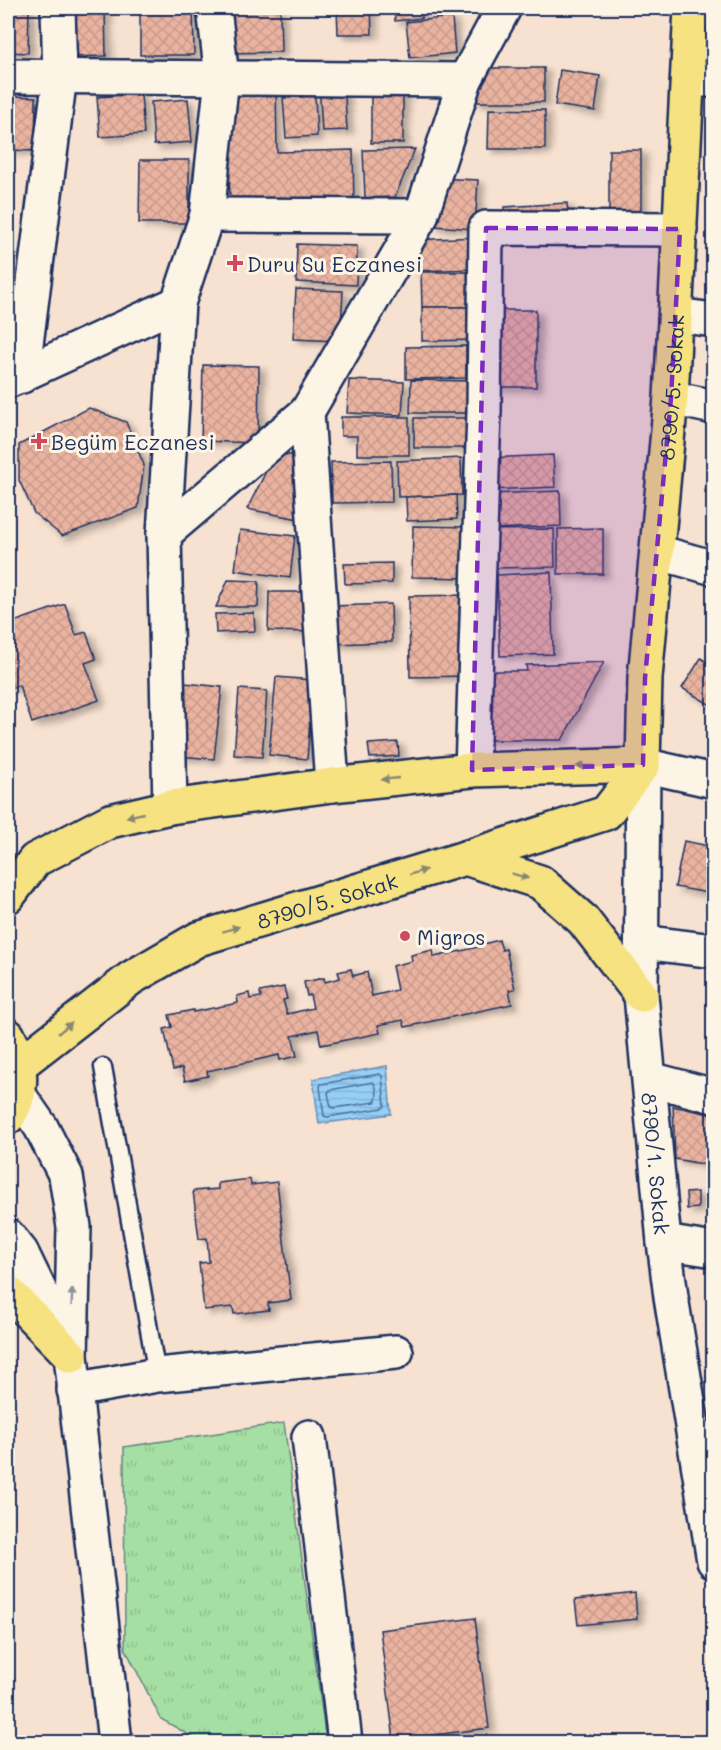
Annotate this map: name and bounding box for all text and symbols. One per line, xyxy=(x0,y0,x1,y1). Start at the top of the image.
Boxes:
place label: Duru Su Eczanesi xyxy=(247,250,422,277)
marker: Duru Su Eczanesi xyxy=(228,256,242,270)
street label: 8790/5. Sokak xyxy=(652,314,689,461)
place label: Begüm Eczanesi xyxy=(51,428,215,455)
marker: Begüm Eczanesi xyxy=(32,434,46,448)
one-way arrow xyxy=(575,761,594,771)
one-way arrow xyxy=(381,774,400,784)
one-way arrow xyxy=(126,811,144,821)
street label: 8790/5. Sokak xyxy=(253,866,400,934)
one-way arrow xyxy=(409,867,427,876)
one-way arrow xyxy=(511,872,529,881)
place label: Migros xyxy=(417,923,486,950)
one-way arrow xyxy=(222,924,240,933)
marker: Migros xyxy=(398,929,412,943)
one-way arrow xyxy=(57,1022,73,1035)
street label: 8790/1. Sokak xyxy=(637,1091,677,1236)
one-way arrow xyxy=(68,1288,77,1307)

